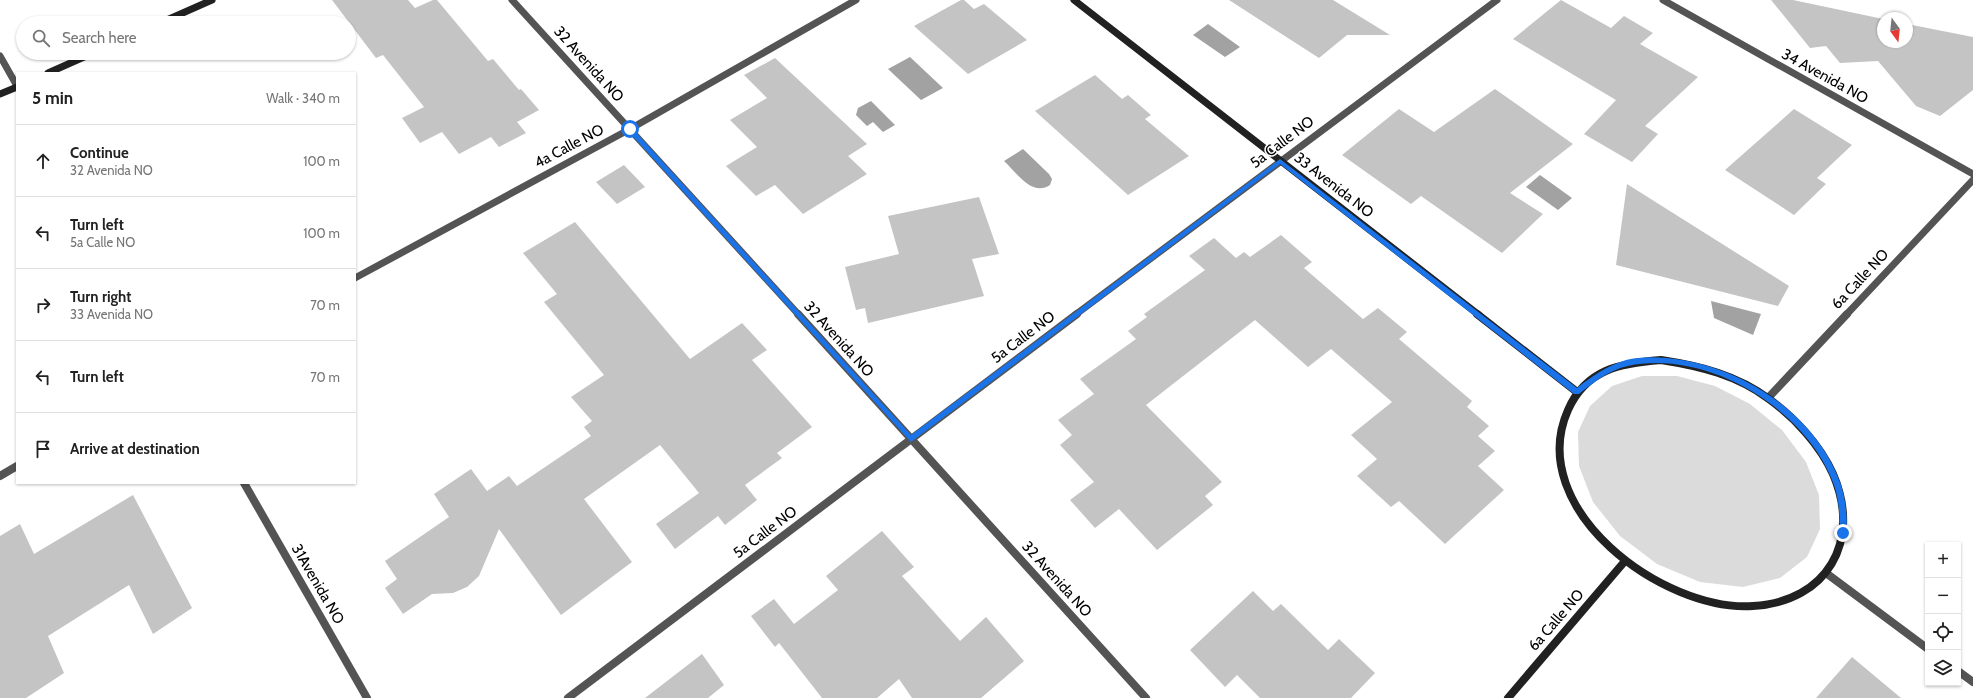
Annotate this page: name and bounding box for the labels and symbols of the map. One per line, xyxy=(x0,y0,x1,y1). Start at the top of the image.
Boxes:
north arrow xyxy=(1877,12,1913,48)
street label: 32 Avenida NO xyxy=(550,22,628,106)
street label: 34 Avenida NO xyxy=(1778,45,1872,107)
street label: 5a Calle NO xyxy=(1247,112,1317,172)
street label: 4a Calle NO xyxy=(531,120,607,172)
route start xyxy=(621,120,639,138)
street label: 33 Avenida NO xyxy=(1291,148,1377,222)
street label: 6a Calle NO xyxy=(1828,245,1892,313)
street label: 32 Avenida NO xyxy=(800,297,878,381)
street label: 5a Calle NO xyxy=(988,307,1058,367)
street label: 5a Calle NO xyxy=(730,502,800,562)
route end xyxy=(1834,524,1852,542)
street label: 32 Avenida NO xyxy=(1018,537,1096,621)
street label: 31Avenida NO xyxy=(288,541,348,627)
street label: 6a Calle NO xyxy=(1524,586,1588,654)

